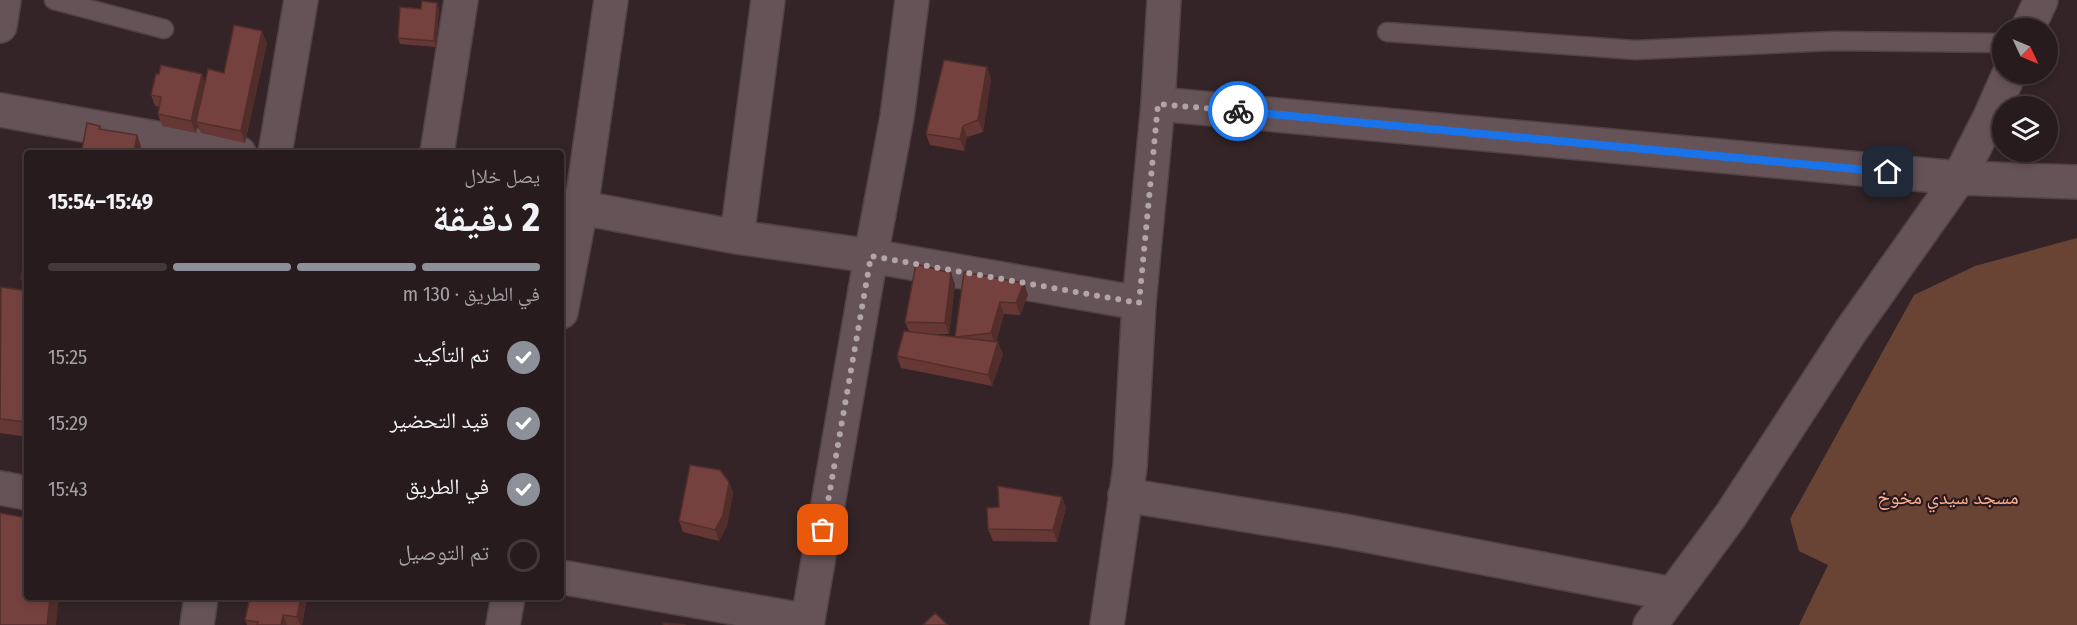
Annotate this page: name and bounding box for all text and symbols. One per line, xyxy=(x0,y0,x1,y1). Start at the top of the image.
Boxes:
north arrow xyxy=(1992,18,2058,84)
map controls xyxy=(1992,18,2058,162)
courier xyxy=(1208,81,1268,141)
icon: bike xyxy=(1222,95,1255,128)
button: layers xyxy=(1992,96,2058,162)
pin xyxy=(1862,146,1913,197)
icon: home xyxy=(1871,155,1904,188)
text: يصل خلال xyxy=(464,164,540,188)
text: 15:49–15:54 xyxy=(48,188,153,215)
text: 2 دقيقة xyxy=(432,195,540,241)
text: في الطريق · 130 m xyxy=(403,282,540,306)
text: تم التأكيد xyxy=(414,341,489,368)
icon: check xyxy=(507,341,540,374)
text: 15:25 xyxy=(48,345,87,369)
text: قيد التحضير xyxy=(390,407,489,434)
icon: check xyxy=(507,407,540,440)
text: 15:29 xyxy=(48,411,88,435)
text: في الطريق xyxy=(405,473,489,500)
icon: check xyxy=(507,473,540,506)
text: 15:43 xyxy=(48,477,88,501)
park label: مسجد سيدي مخوخ xyxy=(1877,485,2019,513)
pin xyxy=(797,504,848,555)
icon: bag xyxy=(806,513,839,546)
text: تم التوصيل xyxy=(398,539,489,566)

